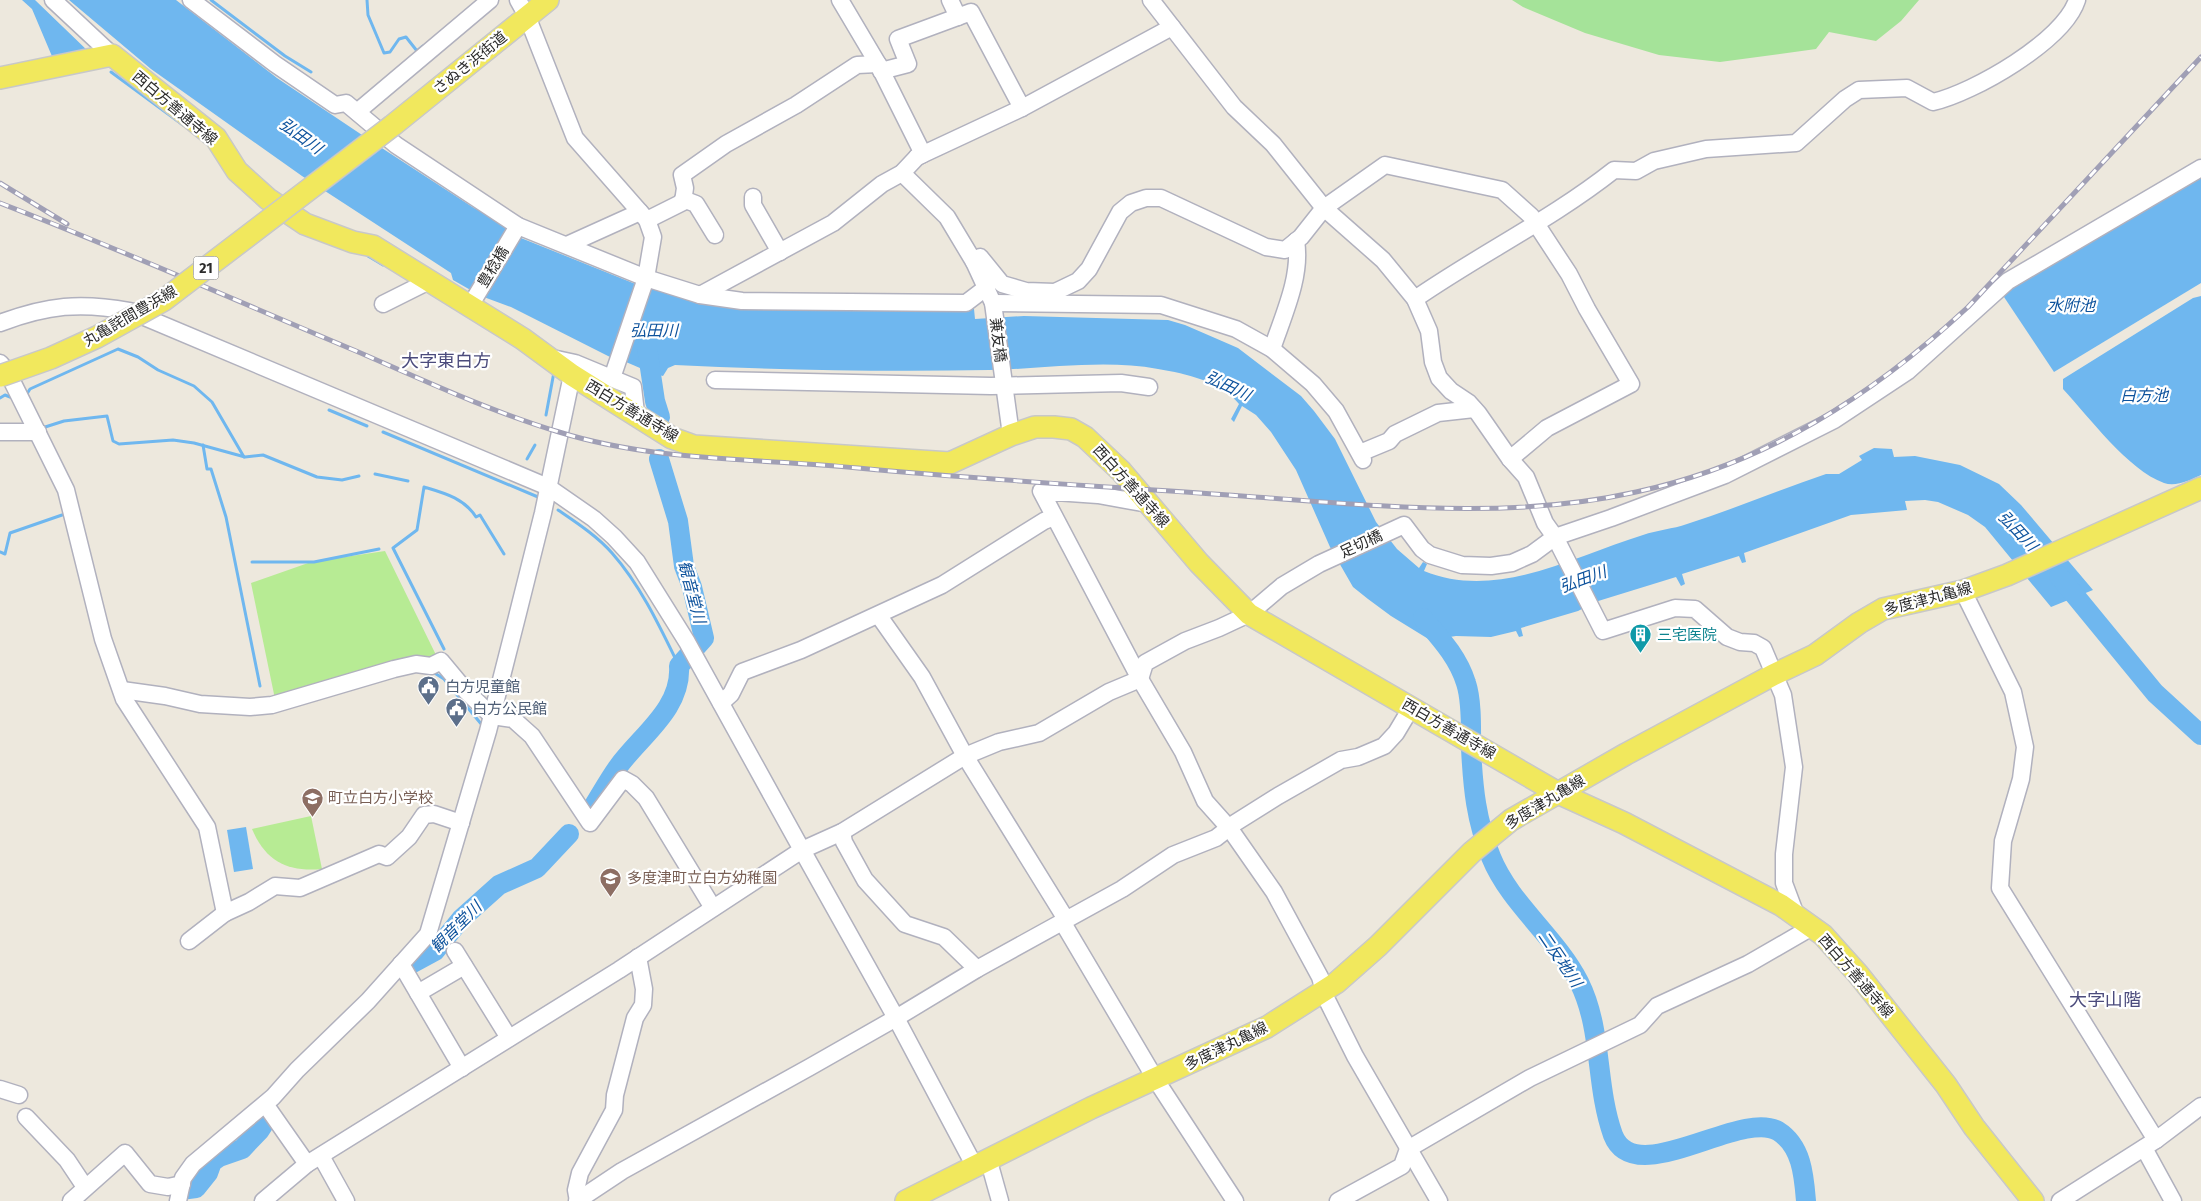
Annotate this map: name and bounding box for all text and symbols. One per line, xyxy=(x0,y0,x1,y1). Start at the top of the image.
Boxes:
street label: さぬき浜街道 xyxy=(429,28,511,98)
street label: 西白方善通寺線 xyxy=(129,67,221,149)
water label: 弘田川 xyxy=(276,114,328,159)
street label: 豊稔橋 xyxy=(474,243,512,291)
road number: 21 xyxy=(194,256,218,280)
street label: 丸亀詫間豊浜線 xyxy=(80,282,180,350)
water label: 水附池 xyxy=(2047,296,2097,315)
street label: 兼友橋 xyxy=(986,317,1010,363)
water label: 弘田川 xyxy=(630,321,680,340)
district label: 大字東白方 xyxy=(401,350,491,372)
water label: 弘田川 xyxy=(1202,367,1256,406)
street label: 西白方善通寺線 xyxy=(582,376,682,446)
water label: 白方池 xyxy=(2120,386,2170,405)
street label: 西白方善通寺線 xyxy=(1089,441,1173,531)
water label: 弘田川 xyxy=(1995,507,2043,556)
street label: 足切橋 xyxy=(1337,526,1385,562)
water label: 観音堂川 xyxy=(675,559,710,627)
water label: 弘田川 xyxy=(1557,561,1611,596)
street label: 多度津丸亀線 xyxy=(1882,579,1974,619)
building icon: 三宅医院 xyxy=(1629,623,1653,654)
place label: 三宅医院 xyxy=(1657,626,1717,644)
public building icon: 白方児童館 xyxy=(417,675,441,706)
place label: 白方児童館 xyxy=(445,678,520,696)
street label: 西白方善通寺線 xyxy=(1399,695,1499,763)
public building icon: 白方公民館 xyxy=(444,697,468,728)
place label: 白方公民館 xyxy=(472,700,547,718)
street label: 多度津丸亀線 xyxy=(1502,771,1588,833)
school or university icon: 町立白方小学校 xyxy=(300,786,324,817)
place label: 町立白方小学校 xyxy=(328,789,433,807)
school or university icon: 多度津町立白方幼稚園 xyxy=(599,866,623,897)
place label: 多度津町立白方幼稚園 xyxy=(627,869,777,887)
water label: 観音堂川 xyxy=(427,896,487,956)
water label: 二反地川 xyxy=(1534,927,1587,992)
street label: 西白方善通寺線 xyxy=(1815,930,1897,1022)
district label: 大字山階 xyxy=(2069,989,2141,1011)
street label: 多度津丸亀線 xyxy=(1182,1018,1270,1074)

